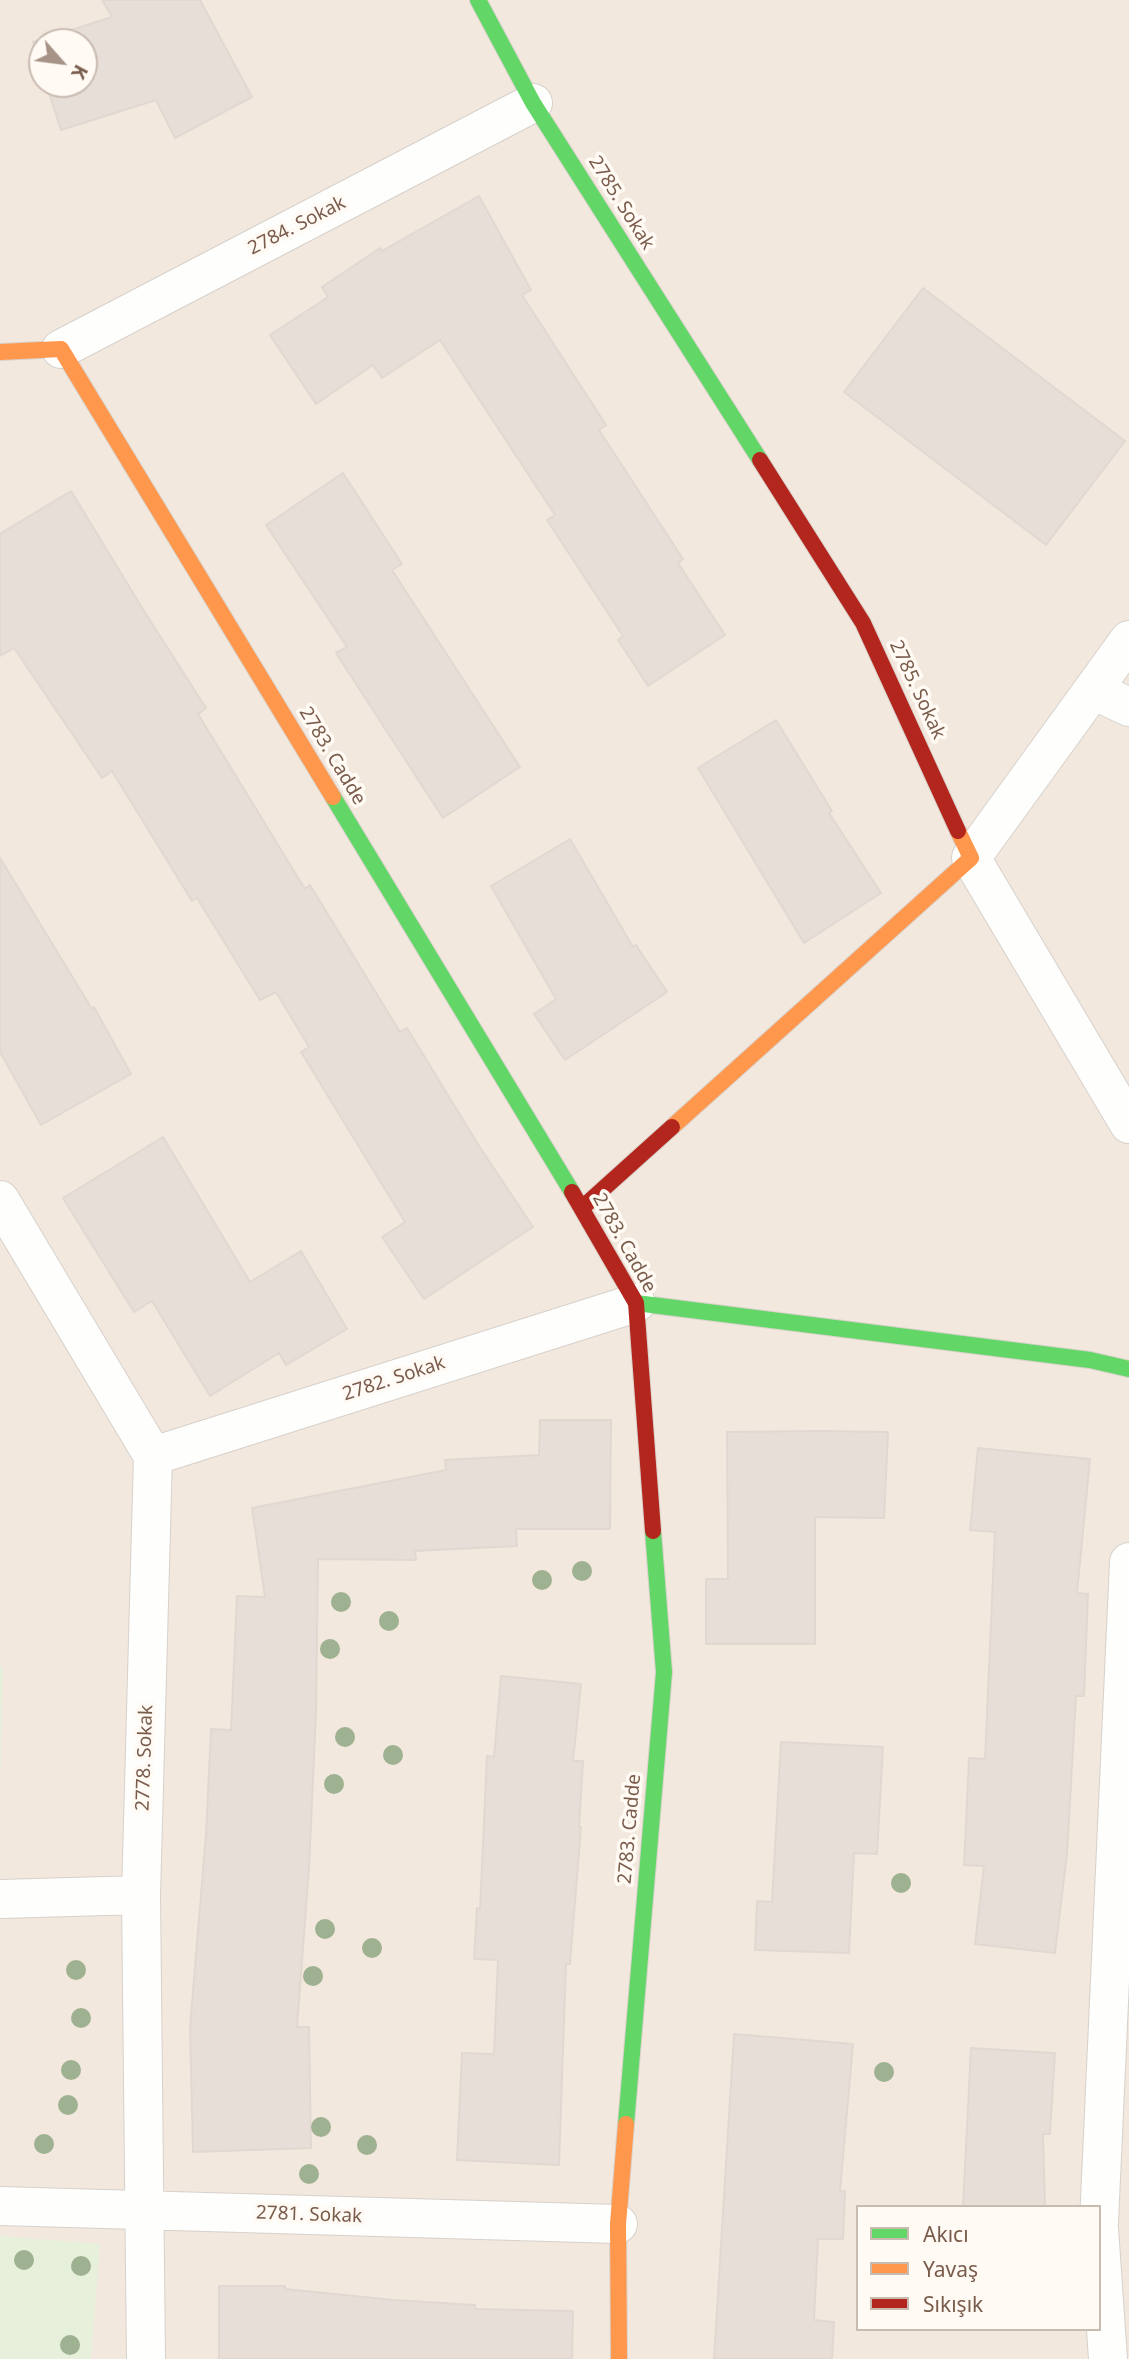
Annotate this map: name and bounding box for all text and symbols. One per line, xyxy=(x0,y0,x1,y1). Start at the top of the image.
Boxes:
north arrow xyxy=(28,28,98,98)
text: K xyxy=(65,60,94,84)
street label: 2785. Sokak xyxy=(583,152,659,254)
street label: 2784. Sokak xyxy=(244,192,350,260)
street label: 2785. Sokak xyxy=(884,637,950,743)
street label: 2783. Cadde xyxy=(294,703,370,809)
street label: 2783. Cadde xyxy=(587,1189,661,1297)
street label: 2782. Sokak xyxy=(340,1352,448,1406)
street label: 2778. Sokak xyxy=(132,1704,158,1812)
street label: 2783. Cadde xyxy=(614,1773,646,1885)
street label: 2781. Sokak xyxy=(255,2202,363,2228)
legend xyxy=(856,2205,1101,2331)
text: Akıcı xyxy=(923,2220,969,2248)
text: Yavaş xyxy=(923,2255,978,2283)
text: Sıkışık xyxy=(923,2290,983,2318)

